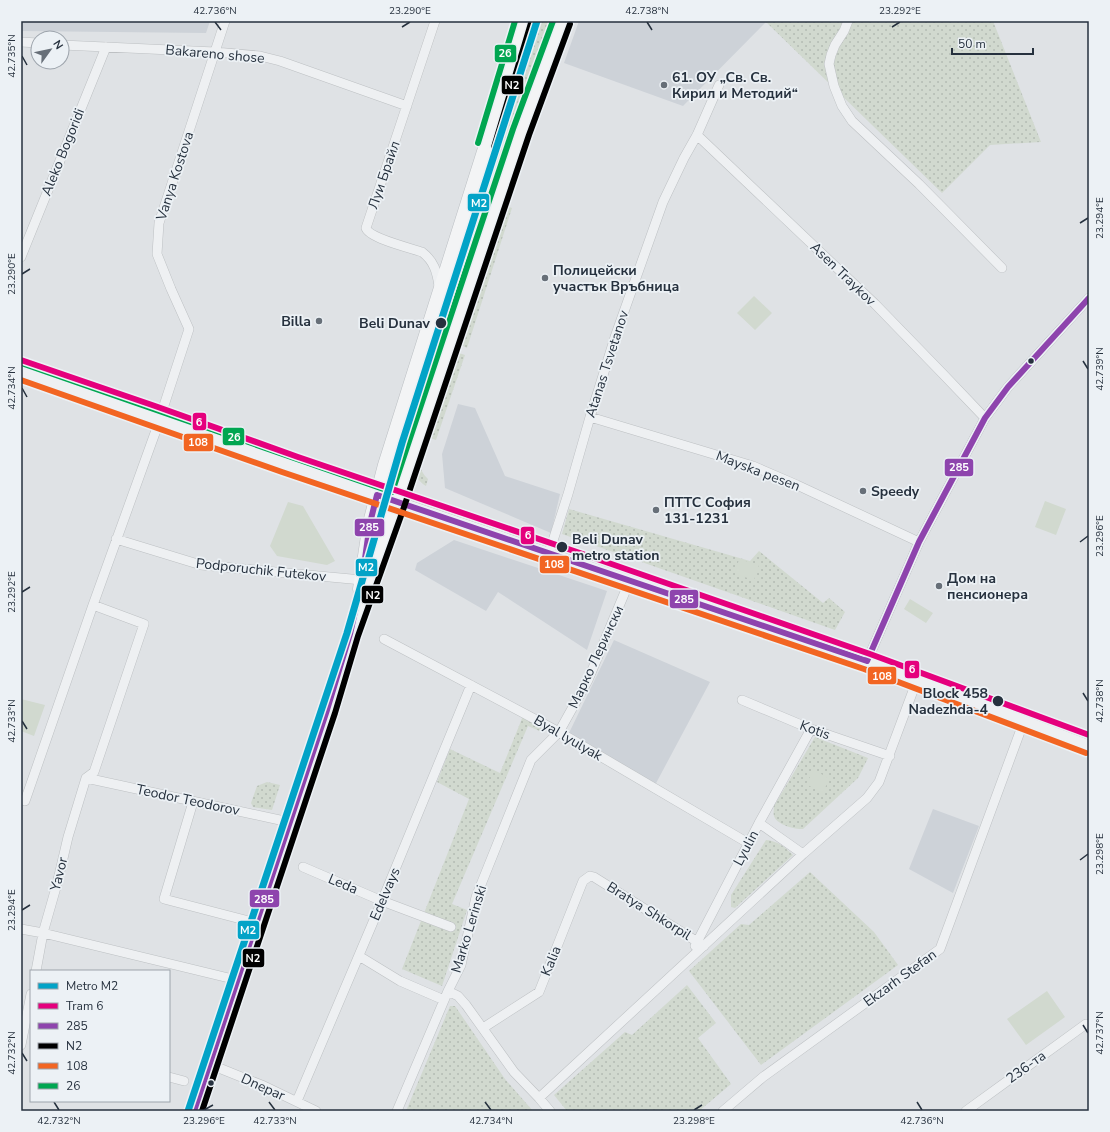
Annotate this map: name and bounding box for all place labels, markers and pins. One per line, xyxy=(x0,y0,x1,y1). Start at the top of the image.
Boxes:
place label: 61. ОУ „Св. Св. Кирил и Методий“ xyxy=(672,68,798,103)
marker: 61. ОУ „Св. Св. Кирил и Методий“ xyxy=(659,80,669,90)
place label: Полицейски участък Връбница xyxy=(553,261,679,296)
marker: Полицейски участък Връбница xyxy=(540,273,550,283)
place label: Billa xyxy=(281,312,311,331)
place label: Beli Dunav xyxy=(359,314,431,333)
marker: Billa xyxy=(314,316,324,326)
marker: Beli Dunav xyxy=(434,316,448,330)
unlabelled marker xyxy=(1026,356,1036,366)
place label: Speedy xyxy=(871,482,920,501)
marker: Speedy xyxy=(858,486,868,496)
place label: ПТТС София 131-1231 xyxy=(664,493,751,528)
marker: ПТТС София 131-1231 xyxy=(651,505,661,515)
place label: Beli Dunav metro station xyxy=(572,530,659,565)
marker: Beli Dunav metro station xyxy=(555,540,569,554)
place label: Дом на пенсионера xyxy=(947,569,1028,604)
marker: Дом на пенсионера xyxy=(934,581,944,591)
place label: Block 458 Nadezhda-4 xyxy=(909,684,989,719)
marker: Block 458 Nadezhda-4 xyxy=(991,694,1005,708)
unlabelled marker xyxy=(206,1078,216,1088)

